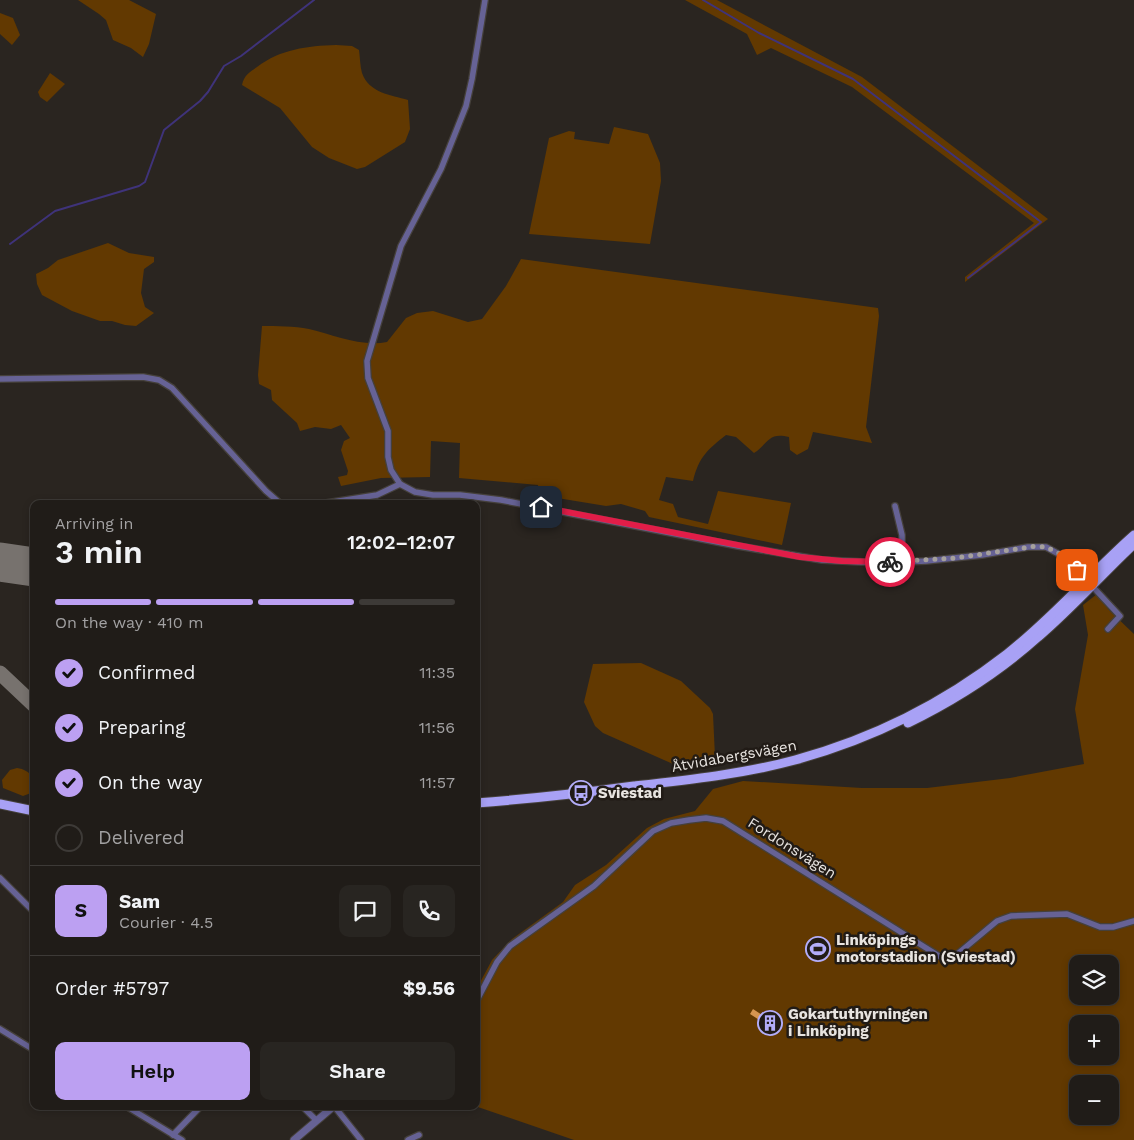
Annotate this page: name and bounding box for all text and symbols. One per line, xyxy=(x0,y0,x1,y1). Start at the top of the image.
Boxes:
pin xyxy=(520,486,562,528)
icon: home xyxy=(527,493,555,521)
text: Arriving in xyxy=(55,514,133,533)
text: 12:02–12:07 xyxy=(347,531,455,554)
text: 3 min xyxy=(55,533,143,571)
courier xyxy=(865,537,915,587)
icon: bike xyxy=(876,548,904,576)
pin xyxy=(1056,549,1098,591)
icon: bag xyxy=(1063,556,1091,584)
text: On the way · 410 m xyxy=(55,613,203,632)
icon: check xyxy=(55,659,83,687)
text: Confirmed xyxy=(98,661,195,684)
text: 11:35 xyxy=(419,663,455,682)
icon: check xyxy=(55,714,83,742)
text: Preparing xyxy=(98,716,185,739)
text: 11:56 xyxy=(419,718,455,737)
street label: Åtvidabergsvägen xyxy=(670,736,798,776)
icon: check xyxy=(55,769,83,797)
text: On the way xyxy=(98,771,202,794)
text: 11:57 xyxy=(419,773,455,792)
bus stop icon: Sviestad xyxy=(568,780,594,806)
place label: Sviestad xyxy=(598,784,662,802)
street label: Fordonsvägen xyxy=(745,814,839,882)
text: Delivered xyxy=(98,826,185,849)
button: chat xyxy=(339,885,391,937)
button: phone xyxy=(403,885,455,937)
text: Sam xyxy=(119,890,160,913)
text: S xyxy=(75,899,87,922)
text: Courier · 4.5 xyxy=(119,913,213,932)
place label: Linköpings motorstadion (Sviestad) xyxy=(836,931,1016,966)
sports icon: Linköpings motorstadion (Sviestad) xyxy=(805,936,831,962)
map controls xyxy=(1069,955,1119,1125)
button: layers xyxy=(1069,955,1119,1005)
text: Order #5797 xyxy=(55,977,169,1000)
text: $9.56 xyxy=(403,977,455,1000)
place label: Gokartuthyrningen i Linköping xyxy=(788,1005,928,1040)
building icon: Gokartuthyrningen i Linköping xyxy=(757,1010,783,1036)
button: + xyxy=(1069,1015,1119,1065)
button: Help xyxy=(55,1042,250,1100)
button: Share xyxy=(260,1042,455,1100)
button: − xyxy=(1069,1075,1119,1125)

